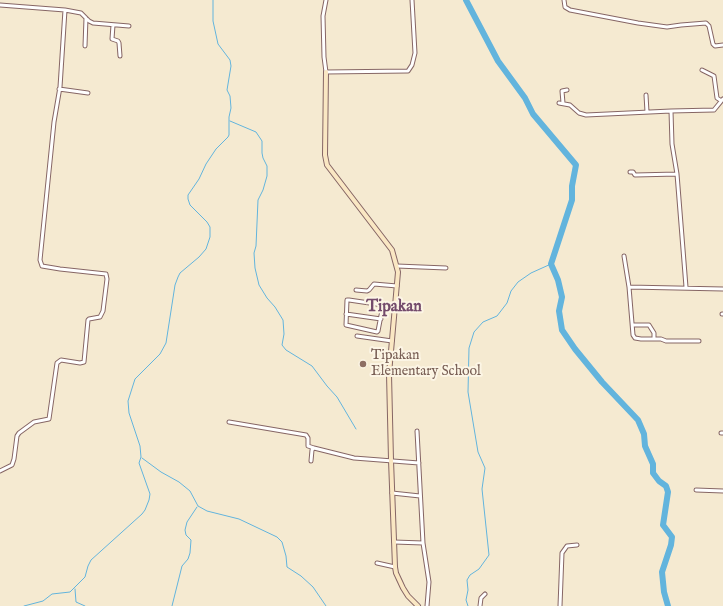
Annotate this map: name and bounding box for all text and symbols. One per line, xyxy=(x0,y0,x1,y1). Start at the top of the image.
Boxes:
district label: Tipakan xyxy=(366,298,422,318)
place label: Tipakan Elementary School xyxy=(371,348,481,380)
marker: Tipakan Elementary School xyxy=(358,359,368,369)

